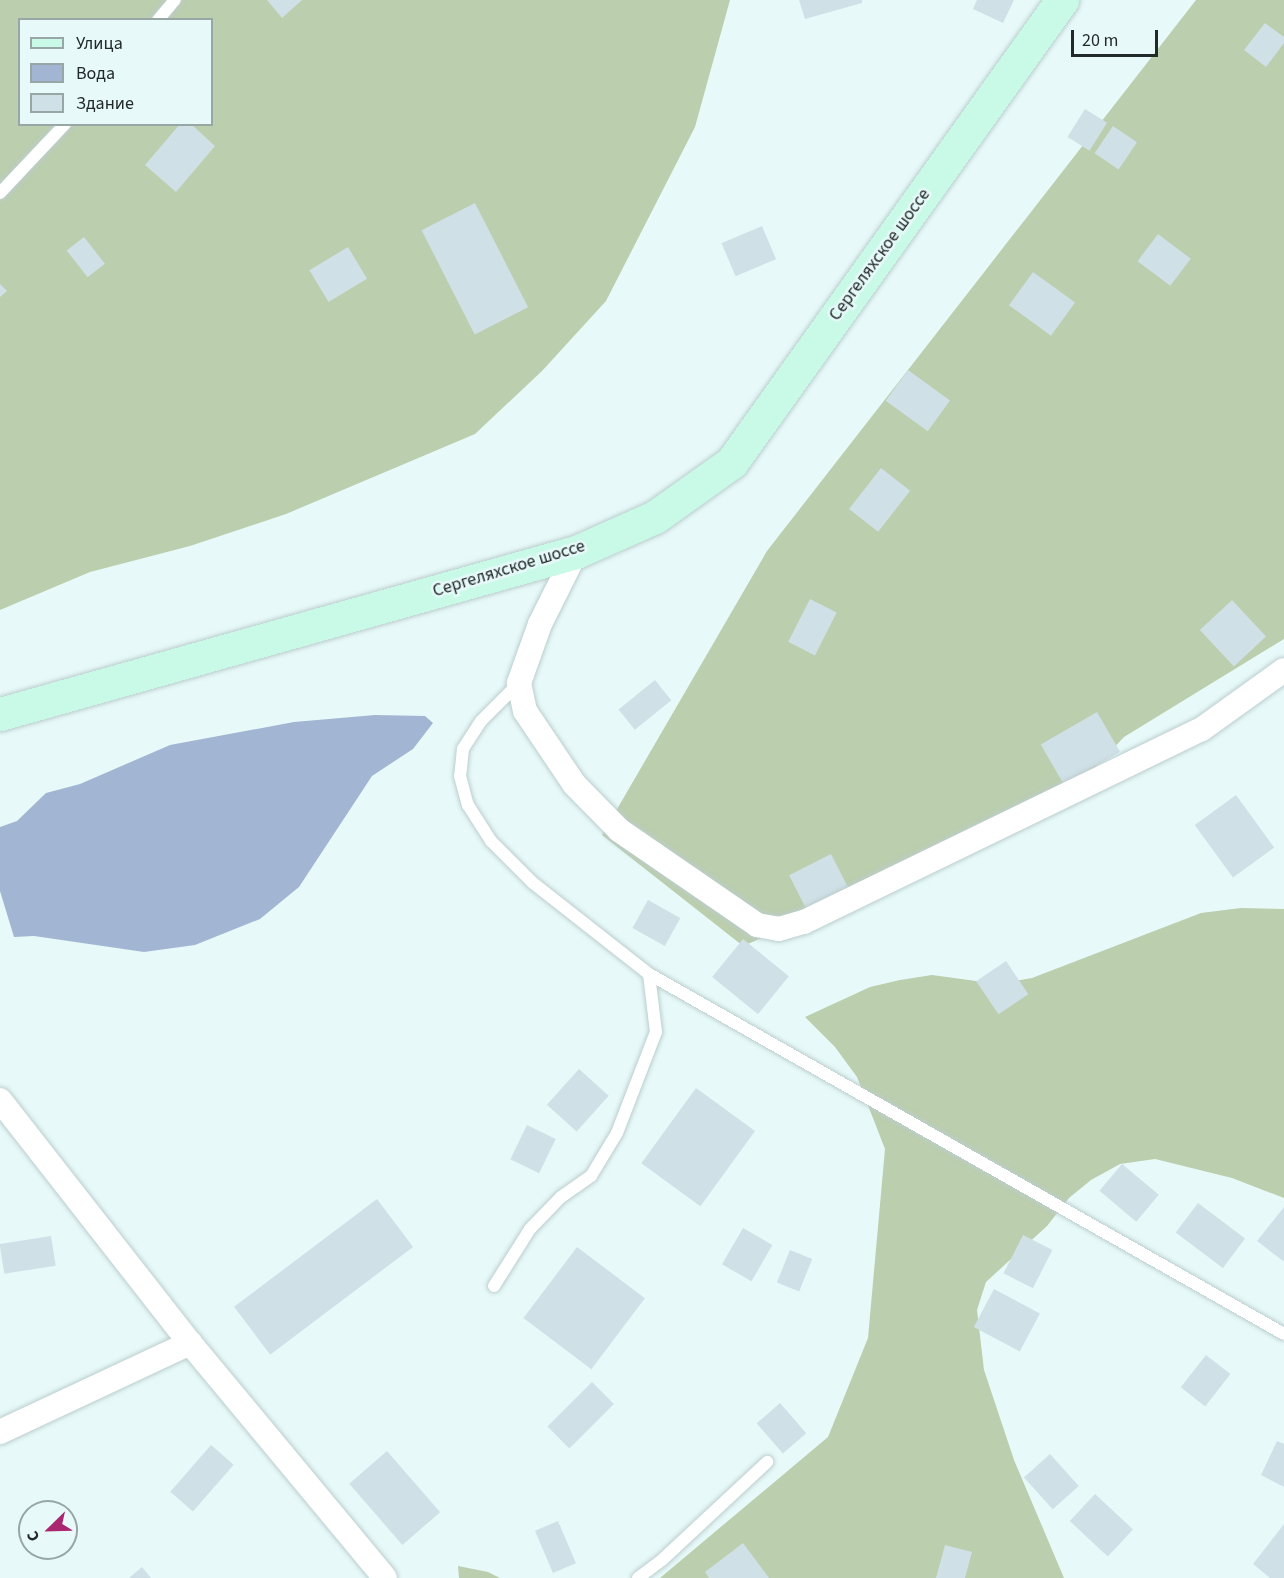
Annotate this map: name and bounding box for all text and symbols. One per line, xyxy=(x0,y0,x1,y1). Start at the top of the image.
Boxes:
legend xyxy=(18,18,213,126)
scale bar xyxy=(1074,18,1161,56)
text: 20 m xyxy=(1082,28,1118,53)
text: Улица xyxy=(76,31,123,56)
text: Вода xyxy=(76,61,115,86)
text: Здание xyxy=(76,91,134,116)
street label: Сергеляхское шоссе xyxy=(825,185,935,325)
street label: Сергеляхское шоссе xyxy=(430,536,588,602)
north arrow xyxy=(18,1500,78,1560)
text: С xyxy=(21,1528,45,1545)

